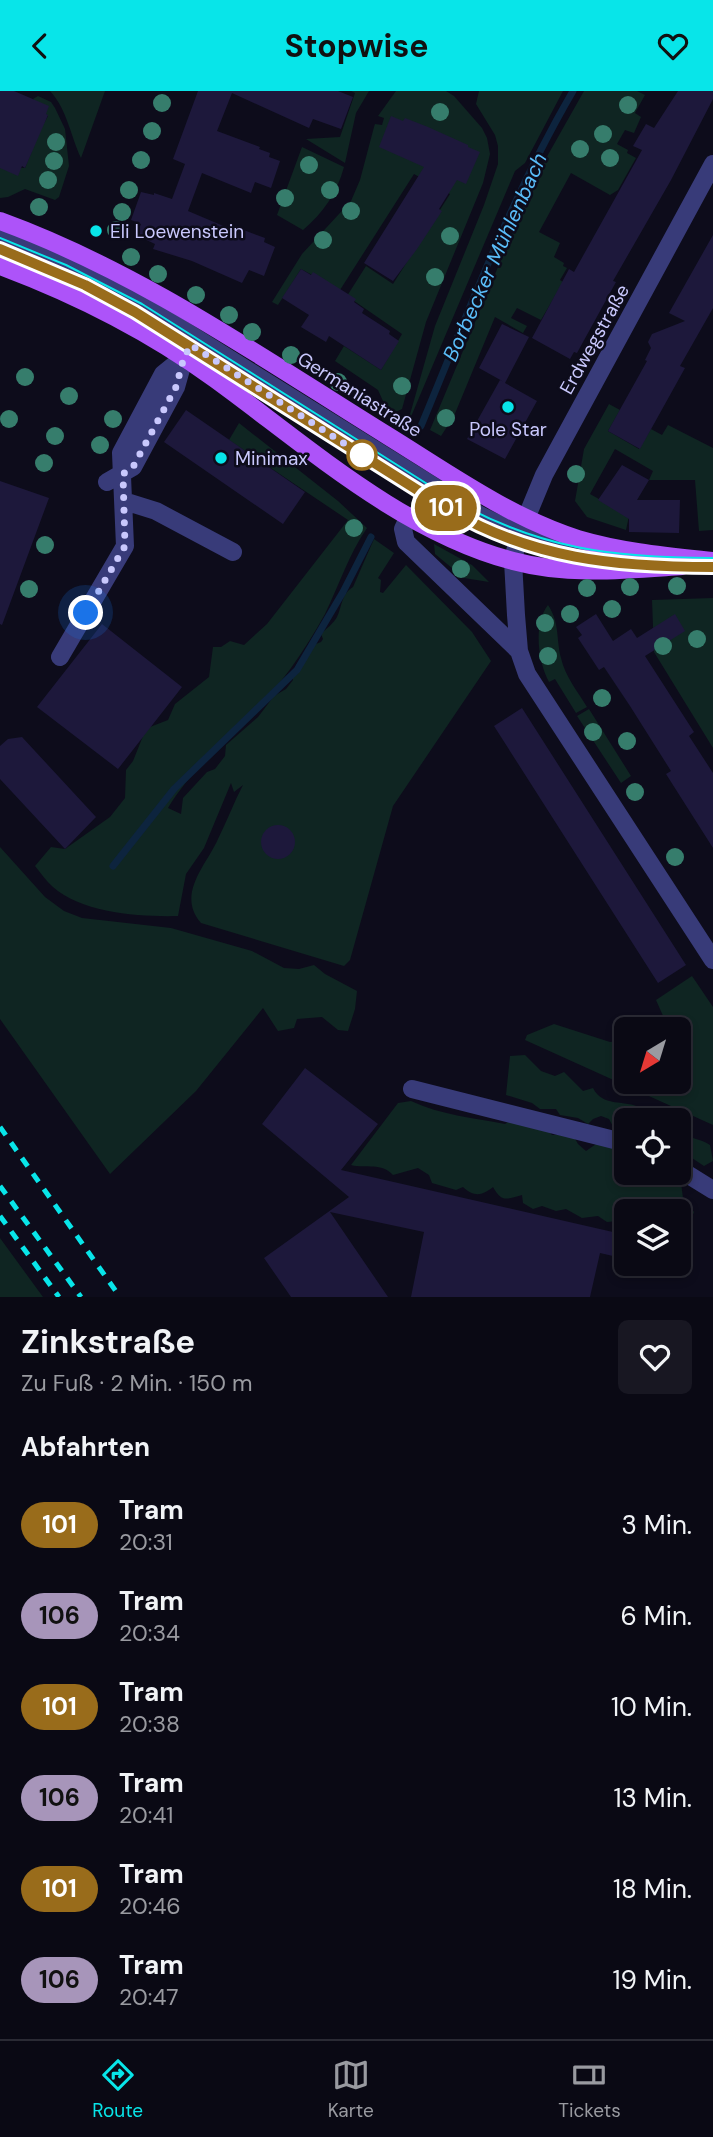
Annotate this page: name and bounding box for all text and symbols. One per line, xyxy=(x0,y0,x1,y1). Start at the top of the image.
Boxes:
text: Stopwise xyxy=(285,25,429,67)
icon: back xyxy=(21,27,59,65)
icon: heart xyxy=(654,27,692,65)
water label: Borbecker Mühlenbach xyxy=(436,148,554,366)
place label: Eli Loewenstein xyxy=(110,219,244,244)
marker: Eli Loewenstein xyxy=(88,223,104,239)
street label: Erdwegstraße xyxy=(554,280,635,399)
street label: Germaniastraße xyxy=(293,346,427,443)
marker: Pole Star xyxy=(500,399,516,415)
place label: Pole Star xyxy=(469,417,547,442)
unlabelled marker xyxy=(347,440,377,470)
place label: Minimax xyxy=(235,446,308,471)
marker: Minimax xyxy=(213,450,229,466)
line badge: 101 xyxy=(406,485,486,531)
text: 101 xyxy=(429,492,463,523)
your location xyxy=(68,595,103,630)
north arrow xyxy=(614,1017,691,1094)
map controls xyxy=(614,1017,691,1276)
button: locate xyxy=(614,1108,691,1185)
button: layers xyxy=(614,1199,691,1276)
text: Zinkstraße xyxy=(21,1320,195,1363)
button: heart xyxy=(618,1320,692,1394)
text: Zu Fuß · 2 Min. · 150 m xyxy=(21,1368,253,1398)
text: Abfahrten xyxy=(21,1430,150,1464)
text: Tram xyxy=(119,1493,184,1527)
text: 3 Min. xyxy=(622,1508,692,1542)
text: 101 xyxy=(42,1509,77,1540)
text: 20:31 xyxy=(119,1527,173,1557)
text: Tram xyxy=(119,1584,184,1618)
text: 6 Min. xyxy=(621,1599,692,1633)
text: 106 xyxy=(39,1600,80,1631)
text: 20:34 xyxy=(119,1618,180,1648)
text: Tram xyxy=(119,1675,184,1709)
text: 10 Min. xyxy=(611,1690,692,1724)
text: 101 xyxy=(42,1691,77,1722)
text: 20:38 xyxy=(119,1709,180,1739)
text: Tram xyxy=(119,1766,184,1800)
text: 13 Min. xyxy=(613,1781,692,1815)
text: 106 xyxy=(39,1782,80,1813)
text: 20:41 xyxy=(119,1800,174,1830)
text: Tram xyxy=(119,1857,184,1891)
text: 18 Min. xyxy=(613,1872,692,1906)
text: 101 xyxy=(42,1873,77,1904)
text: 20:46 xyxy=(119,1891,181,1921)
text: Tram xyxy=(119,1948,184,1982)
text: 19 Min. xyxy=(612,1963,692,1997)
text: 106 xyxy=(39,1964,80,1995)
text: 20:47 xyxy=(119,1982,179,2012)
tab: Route xyxy=(92,2056,143,2123)
tab: Karte xyxy=(328,2056,374,2123)
tab: Tickets xyxy=(558,2056,621,2123)

